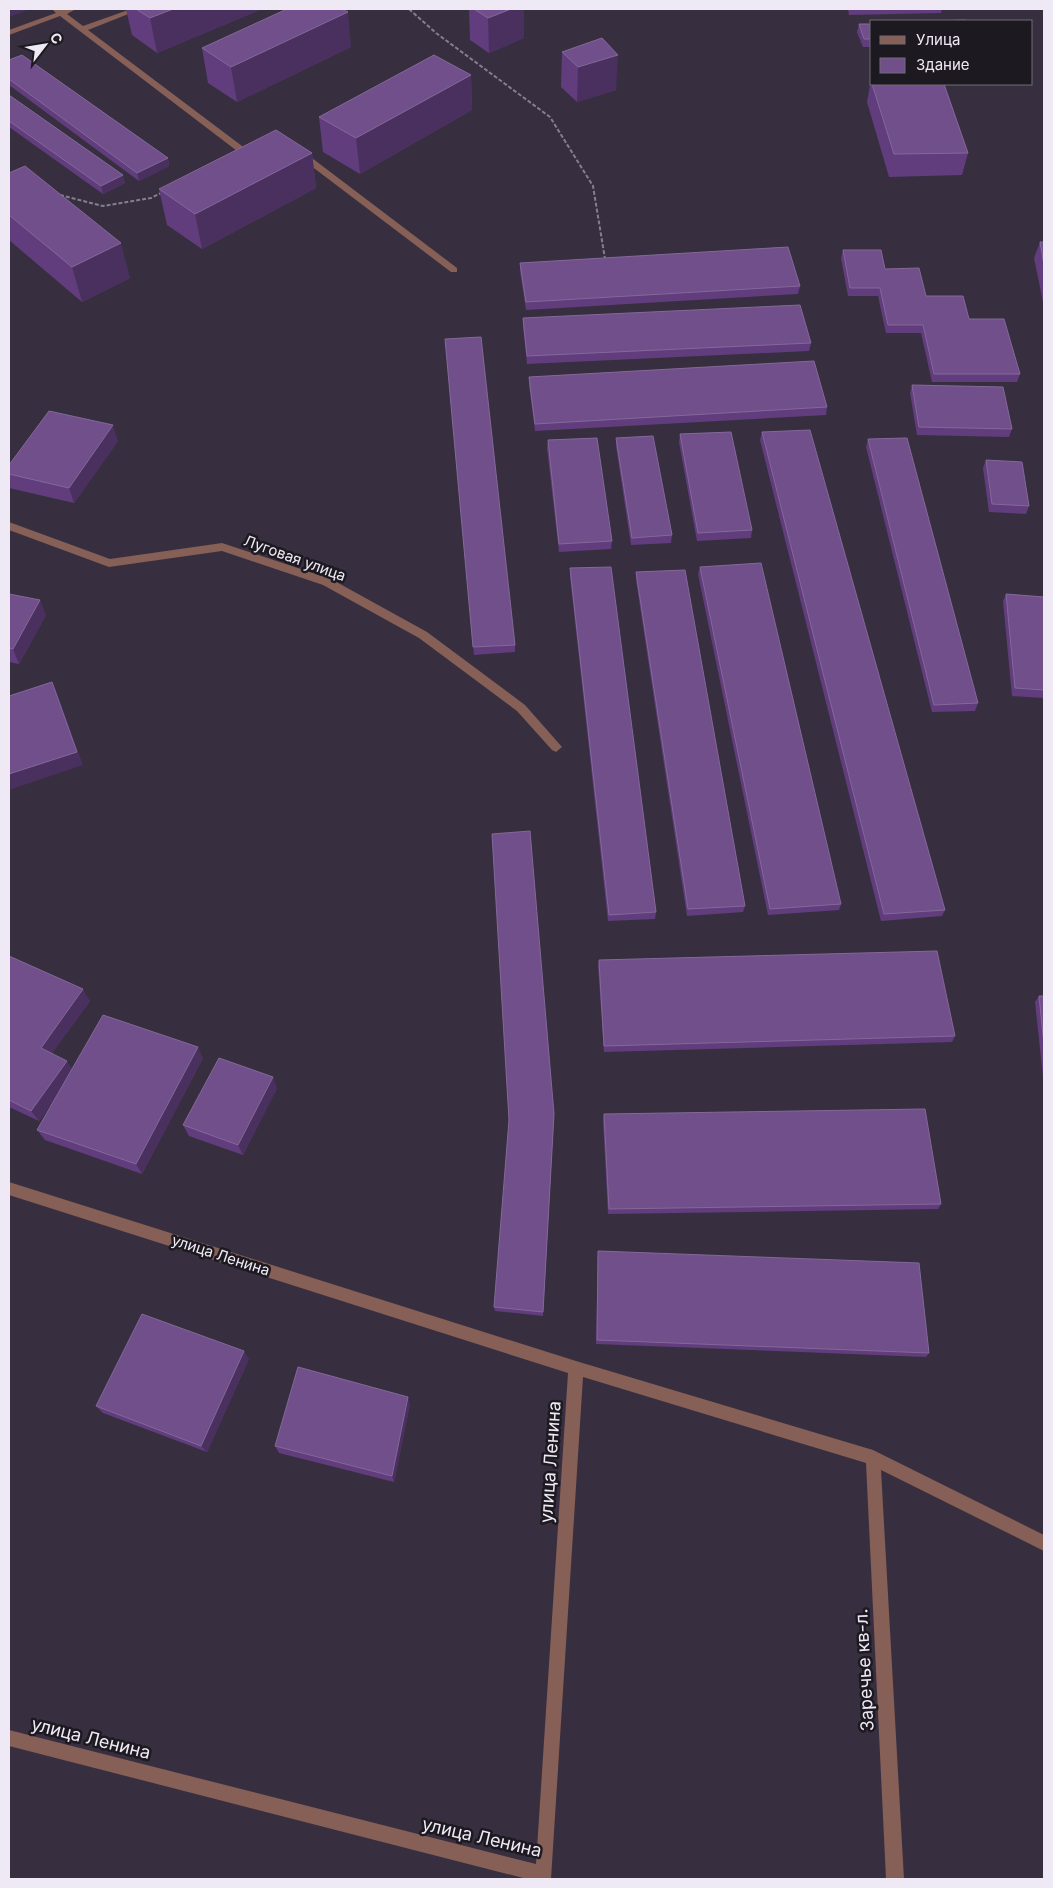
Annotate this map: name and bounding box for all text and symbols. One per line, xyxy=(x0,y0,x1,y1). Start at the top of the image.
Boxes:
north arrow xyxy=(20,20,70,70)
legend xyxy=(870,20,1033,85)
text: С xyxy=(47,29,67,47)
text: Улица xyxy=(916,30,960,49)
text: Здание xyxy=(916,55,970,74)
street label: Луговая улица xyxy=(241,531,349,585)
street label: улица Ленина xyxy=(170,1230,272,1280)
street label: улица Ленина xyxy=(535,1400,565,1524)
street label: Заречье кв-л. xyxy=(850,1608,878,1732)
street label: улица Ленина xyxy=(29,1713,153,1763)
street label: улица Ленина xyxy=(420,1813,544,1861)

